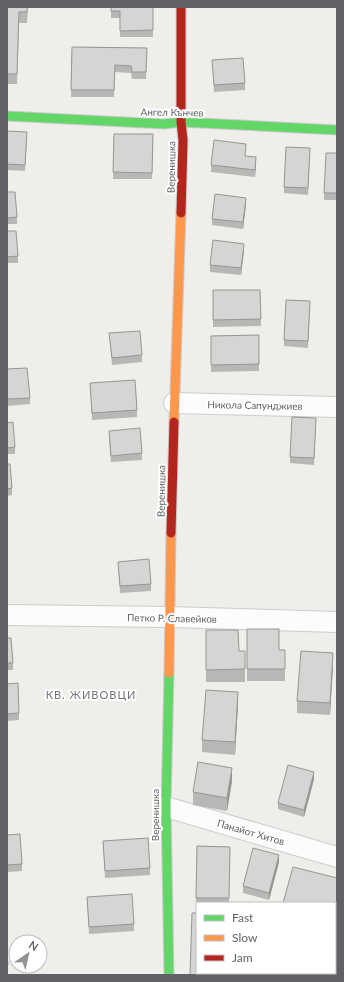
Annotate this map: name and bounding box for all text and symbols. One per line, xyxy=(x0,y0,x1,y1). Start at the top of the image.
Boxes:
street label: Ангел Кънчев xyxy=(140,105,204,119)
street label: Веренишка xyxy=(165,141,177,193)
street label: Никола Сапунджиев xyxy=(207,398,303,412)
street label: Веренишка xyxy=(155,465,167,517)
street label: Петко Р. Славейков xyxy=(127,611,217,625)
district label: КВ. ЖИВОВЦИ xyxy=(46,688,136,701)
street label: Веренишка xyxy=(149,789,161,841)
street label: Панайот Хитов xyxy=(216,817,286,847)
legend xyxy=(196,902,336,974)
text: Fast xyxy=(232,910,254,925)
text: Slow xyxy=(232,930,258,945)
north arrow xyxy=(8,934,48,974)
text: N xyxy=(27,938,41,953)
text: Jam xyxy=(232,950,253,965)

